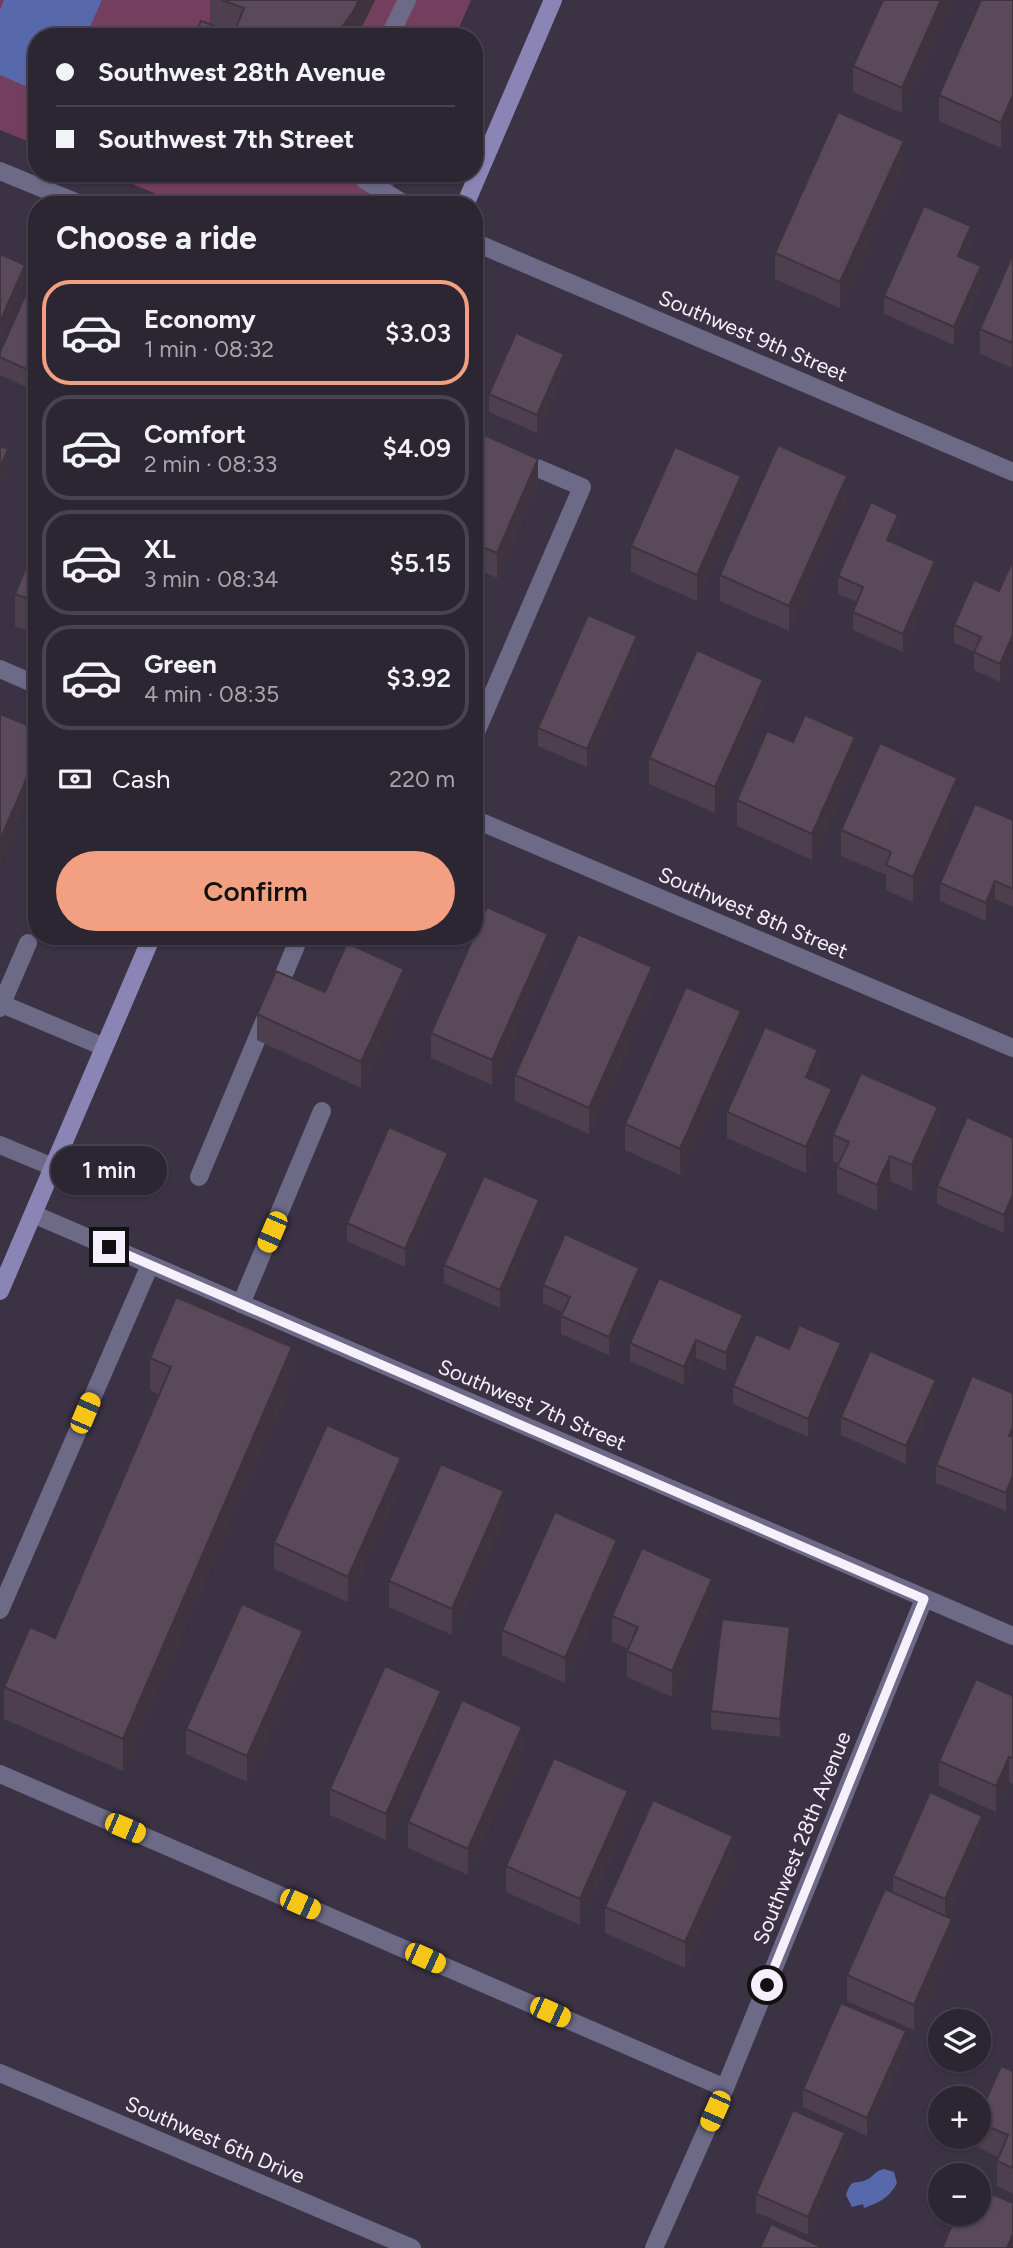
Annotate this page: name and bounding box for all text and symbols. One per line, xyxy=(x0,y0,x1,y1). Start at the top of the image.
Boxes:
text: Southwest 28th Avenue xyxy=(98,56,385,88)
text: Southwest 7th Street xyxy=(98,123,354,155)
text: Choose a ride xyxy=(56,219,257,257)
street label: Southwest 9th Street xyxy=(655,284,851,387)
icon: car xyxy=(60,301,123,364)
text: Economy xyxy=(144,303,256,335)
text: $3.03 xyxy=(385,317,451,349)
text: 1 min · 08:32 xyxy=(144,335,274,363)
icon: car xyxy=(60,416,123,479)
text: Comfort xyxy=(144,418,246,450)
text: $4.09 xyxy=(382,432,451,464)
text: 2 min · 08:33 xyxy=(144,450,277,478)
icon: car xyxy=(60,531,123,594)
text: XL xyxy=(144,533,176,565)
text: $5.15 xyxy=(390,547,451,579)
text: 3 min · 08:34 xyxy=(144,565,279,593)
icon: car xyxy=(60,646,123,709)
text: Green xyxy=(144,648,217,680)
text: $3.92 xyxy=(386,662,451,694)
text: 4 min · 08:35 xyxy=(144,680,279,708)
icon: cash xyxy=(56,760,94,798)
text: Cash xyxy=(112,763,171,795)
text: 220 m xyxy=(389,765,455,793)
button: Confirm xyxy=(56,851,455,931)
street label: Southwest 8th Street xyxy=(655,861,852,964)
callout: 1 min xyxy=(51,1146,167,1194)
text: 1 min xyxy=(82,1156,136,1184)
car xyxy=(255,1209,290,1255)
route end xyxy=(93,1231,125,1263)
street label: Southwest 7th Street xyxy=(434,1354,630,1455)
car xyxy=(68,1390,103,1436)
street label: Southwest 28th Avenue xyxy=(747,1728,856,1948)
car xyxy=(102,1810,149,1846)
car xyxy=(277,1886,324,1922)
car xyxy=(402,1940,449,1976)
route start xyxy=(751,1969,783,2001)
car xyxy=(527,1994,574,2030)
map controls xyxy=(928,2009,991,2226)
button: layers xyxy=(928,2009,991,2072)
button: + xyxy=(928,2086,991,2149)
car xyxy=(697,2088,734,2134)
street label: Southwest 6th Drive xyxy=(122,2090,309,2189)
button: − xyxy=(928,2163,991,2226)

